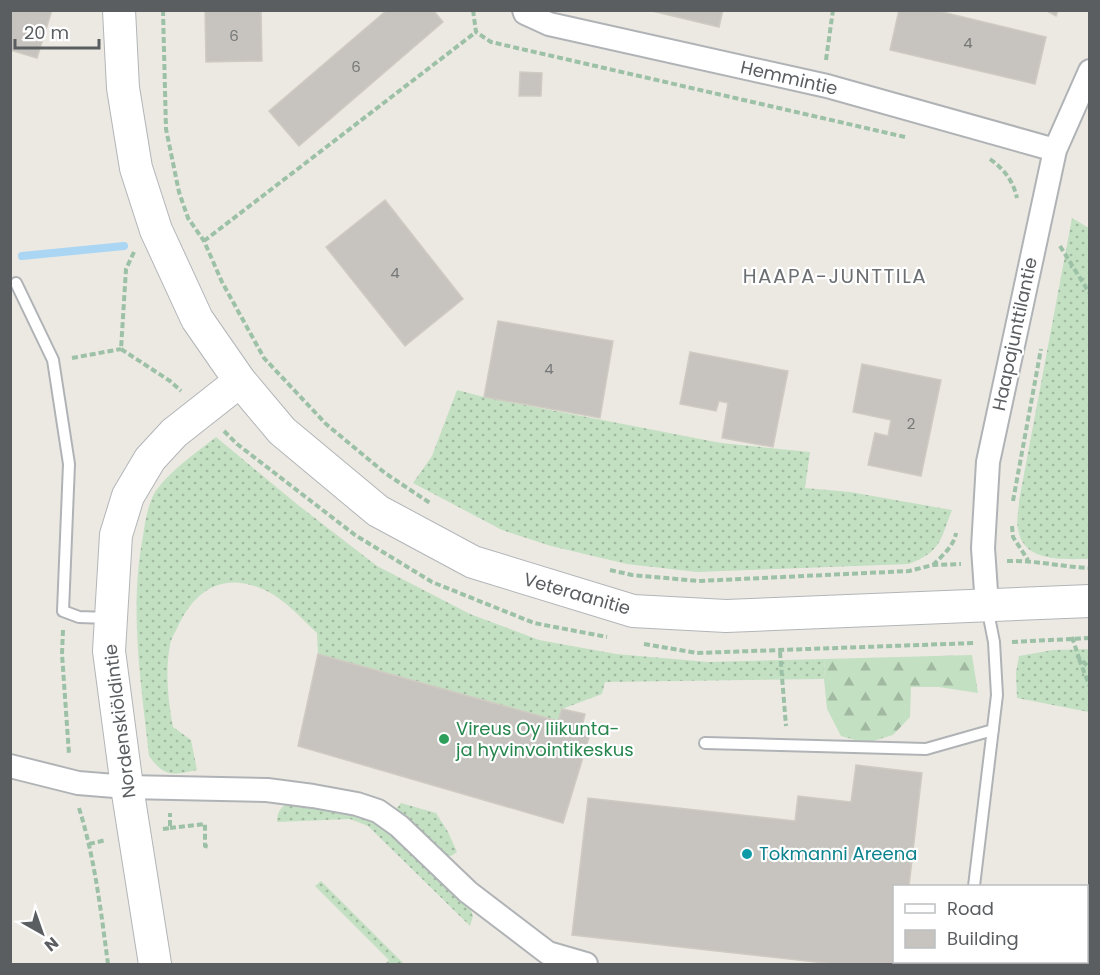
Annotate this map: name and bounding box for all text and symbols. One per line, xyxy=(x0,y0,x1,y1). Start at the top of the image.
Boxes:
scale bar xyxy=(15,12,99,50)
text: 20 m xyxy=(24,20,69,45)
house number: 6 xyxy=(229,25,239,46)
house number: 4 xyxy=(963,32,973,53)
street label: Hemmintie xyxy=(738,54,840,101)
house number: 6 xyxy=(351,56,361,77)
street label: Haapajunttilantie xyxy=(986,255,1043,413)
house number: 4 xyxy=(390,262,400,283)
district label: HAAPA-JUNTTILA xyxy=(743,262,927,290)
house number: 4 xyxy=(544,358,554,379)
house number: 2 xyxy=(907,413,915,434)
street label: Veteraanitie xyxy=(521,566,634,621)
street label: Nordenskiöldintie xyxy=(98,643,141,800)
place label: Vireus Oy liikunta- ja hyvinvointikeskus xyxy=(455,716,634,762)
marker: Vireus Oy liikunta- ja hyvinvointikeskus xyxy=(437,732,451,746)
place label: Tokmanni Areena xyxy=(759,841,917,866)
marker: Tokmanni Areena xyxy=(740,847,754,861)
legend xyxy=(893,885,1088,963)
text: Road xyxy=(947,896,994,921)
north arrow xyxy=(12,903,72,963)
text: Building xyxy=(947,926,1019,951)
text: N xyxy=(39,931,63,957)

